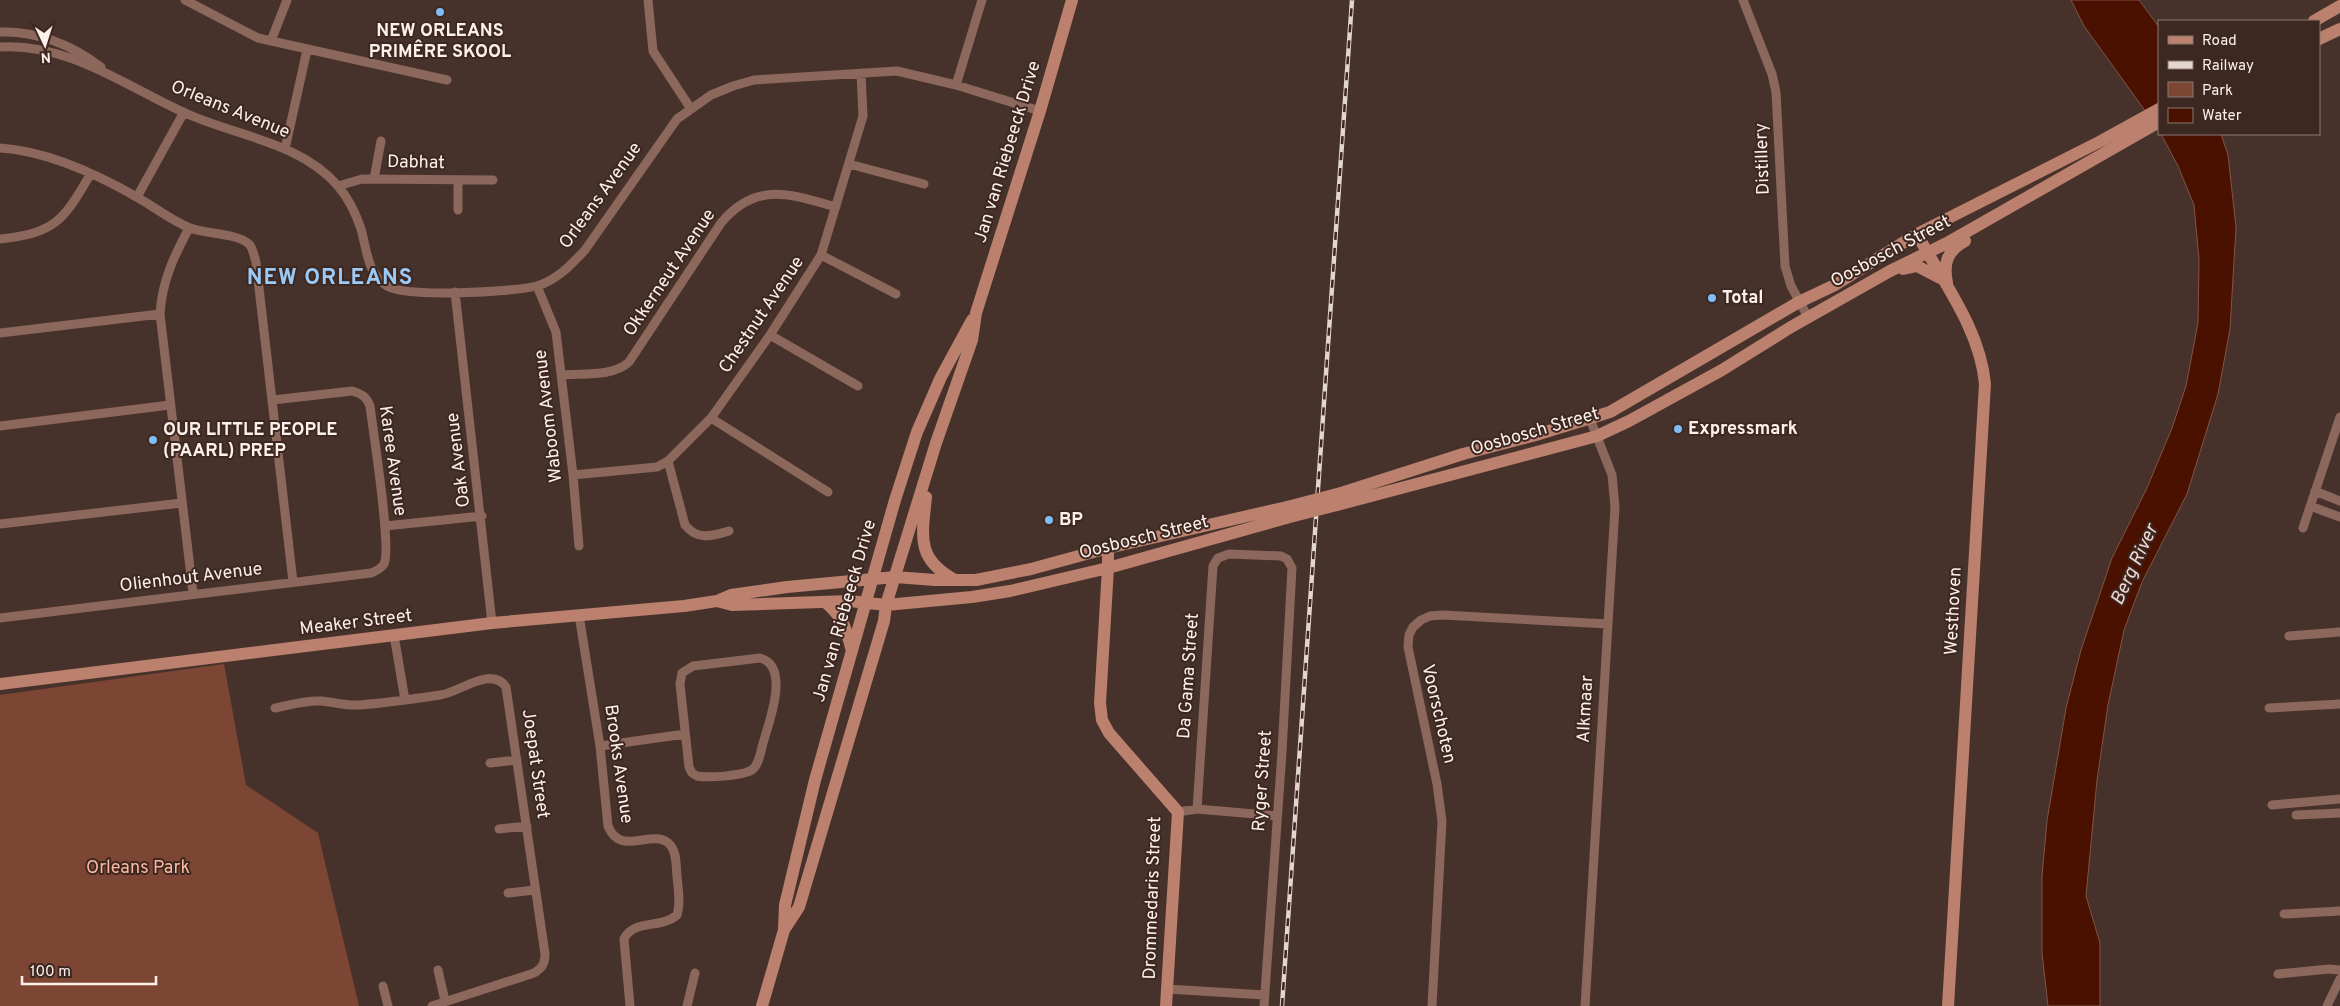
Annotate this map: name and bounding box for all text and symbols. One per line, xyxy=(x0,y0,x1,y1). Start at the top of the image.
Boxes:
marker: NEW ORLEANS PRIMÊRE SKOOL xyxy=(434,6,446,18)
north arrow xyxy=(20,20,70,70)
place label: NEW ORLEANS PRIMÊRE SKOOL xyxy=(369,20,511,64)
legend xyxy=(2158,20,2320,135)
text: Road xyxy=(2202,32,2237,51)
text: N xyxy=(40,48,51,65)
text: Railway xyxy=(2202,57,2254,76)
street label: Jan van Riebeeck Drive xyxy=(969,58,1047,246)
street label: Orleans Avenue xyxy=(167,76,293,144)
text: Park xyxy=(2202,82,2233,101)
text: Water xyxy=(2202,107,2242,126)
street label: Distillery xyxy=(1750,123,1776,195)
street label: Orleans Avenue xyxy=(555,138,647,254)
street label: Dabhat xyxy=(387,151,445,175)
street label: Okkerneut Avenue xyxy=(619,205,721,341)
street label: Oosbosch Street xyxy=(1827,211,1955,293)
street label: Chestnut Avenue xyxy=(714,252,810,378)
district label: NEW ORLEANS xyxy=(247,265,413,292)
place label: Total xyxy=(1722,287,1764,310)
marker: Total xyxy=(1706,292,1718,304)
street label: Waboom Avenue xyxy=(529,348,569,484)
street label: Oosbosch Street xyxy=(1468,403,1602,461)
street label: Karee Avenue xyxy=(373,404,411,518)
street label: Oak Avenue xyxy=(442,411,476,509)
place label: Expressmark xyxy=(1688,418,1798,441)
place label: OUR LITTLE PEOPLE (PAARL) PREP xyxy=(163,419,337,463)
marker: Expressmark xyxy=(1672,423,1684,435)
marker: OUR LITTLE PEOPLE (PAARL) PREP xyxy=(147,434,159,446)
place label: BP xyxy=(1059,509,1083,532)
street label: Oosbosch Street xyxy=(1077,511,1211,565)
marker: BP xyxy=(1043,514,1055,526)
street label: Jan van Riebeeck Drive xyxy=(808,517,882,705)
water label: Berg River xyxy=(2106,519,2165,609)
street label: Olienhout Avenue xyxy=(118,558,264,598)
street label: Westhoven xyxy=(1940,566,1968,656)
street label: Meaker Street xyxy=(298,605,414,641)
street label: Da Gama Street xyxy=(1173,612,1205,740)
street label: Voorschoten xyxy=(1415,662,1461,766)
street label: Alkmaar xyxy=(1573,674,1599,744)
street label: Brooks Avenue xyxy=(598,703,638,825)
street label: Joepat Street xyxy=(516,708,554,820)
street label: Ryger Street xyxy=(1248,729,1278,833)
street label: Drommedaris Street xyxy=(1139,816,1167,980)
park label: Orleans Park xyxy=(86,857,190,880)
scale bar xyxy=(22,954,156,986)
text: 100 m xyxy=(30,963,71,982)

